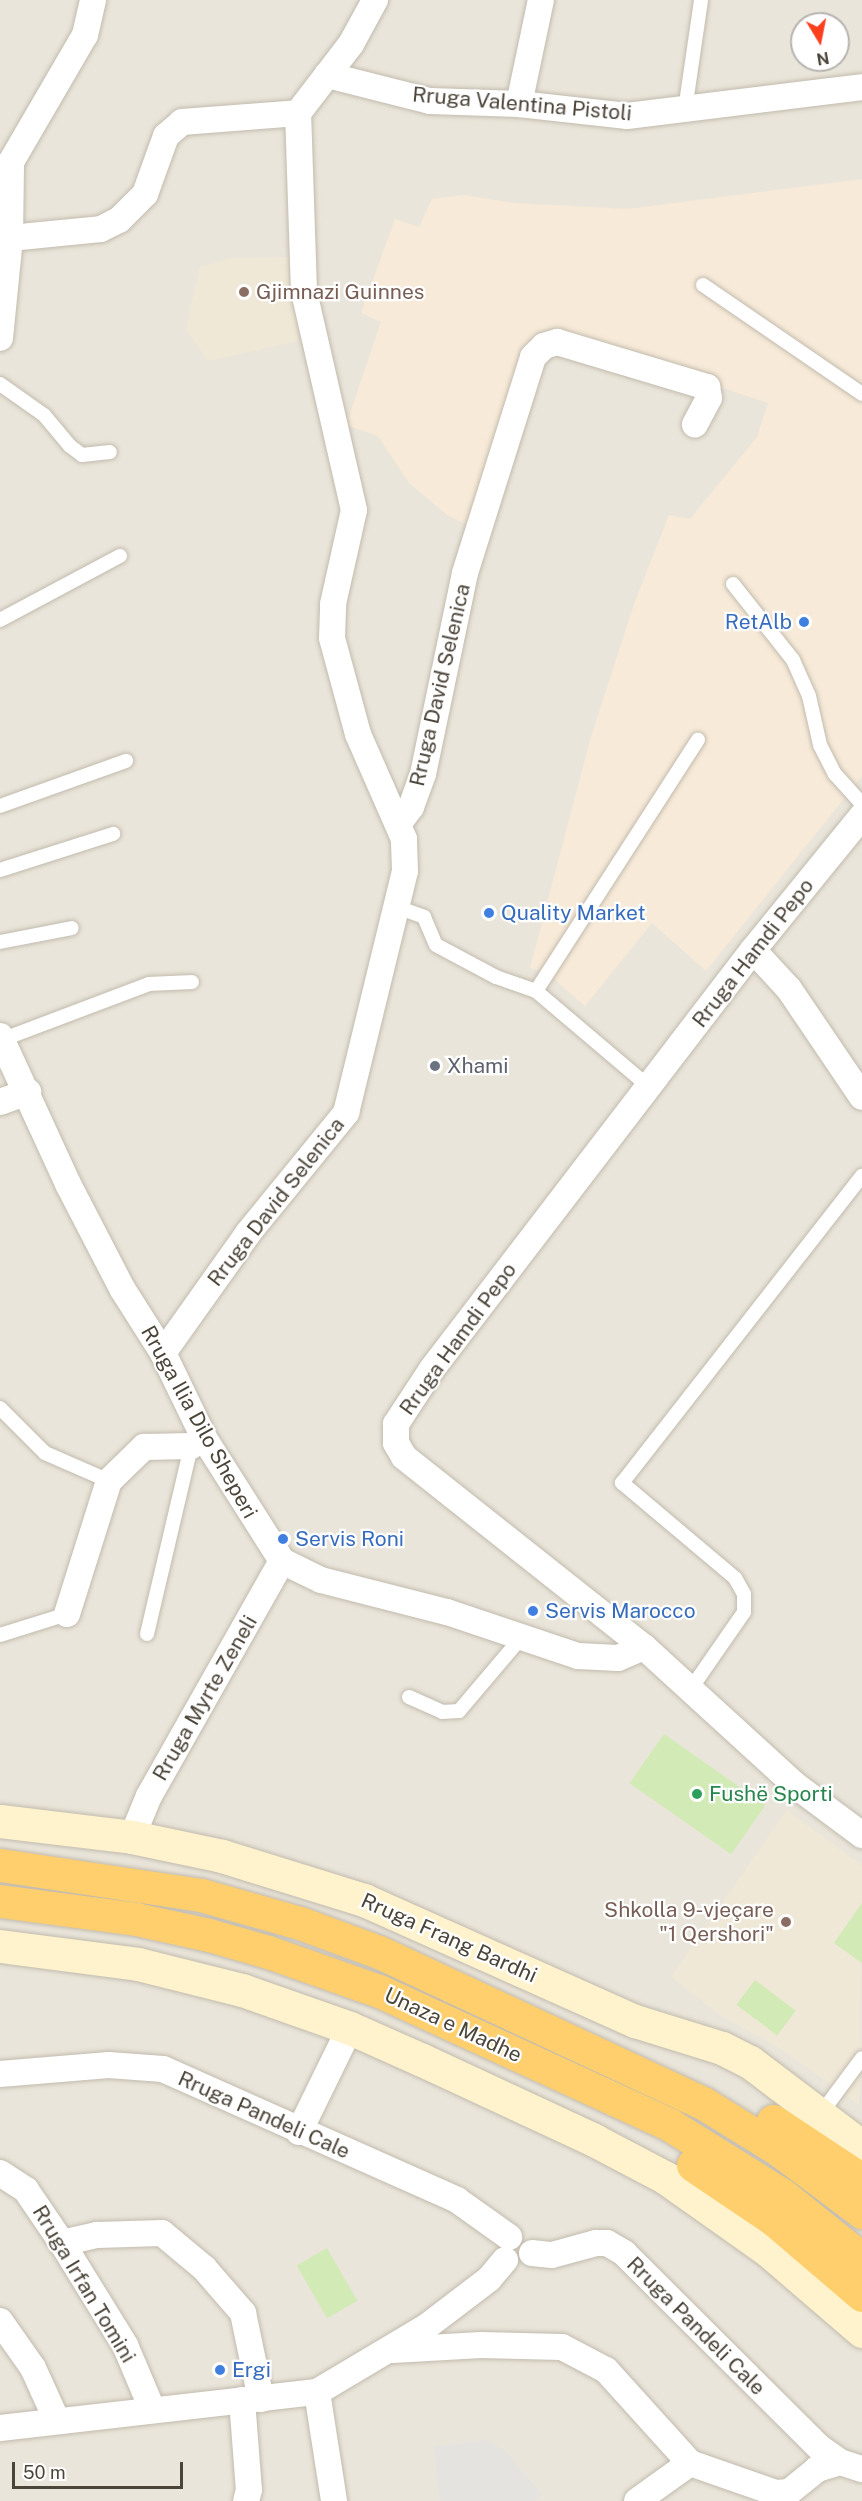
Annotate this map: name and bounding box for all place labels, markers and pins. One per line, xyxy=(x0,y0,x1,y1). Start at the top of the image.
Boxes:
place label: Gjimnazi Guinnes xyxy=(256,279,424,305)
marker: Gjimnazi Guinnes xyxy=(237,285,251,299)
place label: RetAlb xyxy=(725,609,792,635)
marker: RetAlb xyxy=(797,615,811,629)
place label: Quality Market xyxy=(501,900,646,926)
marker: Quality Market xyxy=(482,906,496,920)
place label: Xhami xyxy=(447,1053,508,1079)
marker: Xhami xyxy=(428,1059,442,1073)
place label: Servis Roni xyxy=(295,1526,404,1552)
marker: Servis Roni xyxy=(276,1532,290,1546)
place label: Servis Marocco xyxy=(545,1598,696,1624)
marker: Servis Marocco xyxy=(526,1604,540,1618)
place label: Fushë Sporti xyxy=(709,1781,833,1807)
marker: Fushë Sporti xyxy=(690,1787,704,1801)
place label: Shkolla 9-vjeçare "1 Qershori" xyxy=(604,1897,774,1947)
marker: Shkolla 9-vjeçare "1 Qershori" xyxy=(779,1915,793,1929)
place label: Ergi xyxy=(232,2357,271,2383)
marker: Ergi xyxy=(213,2363,227,2377)

